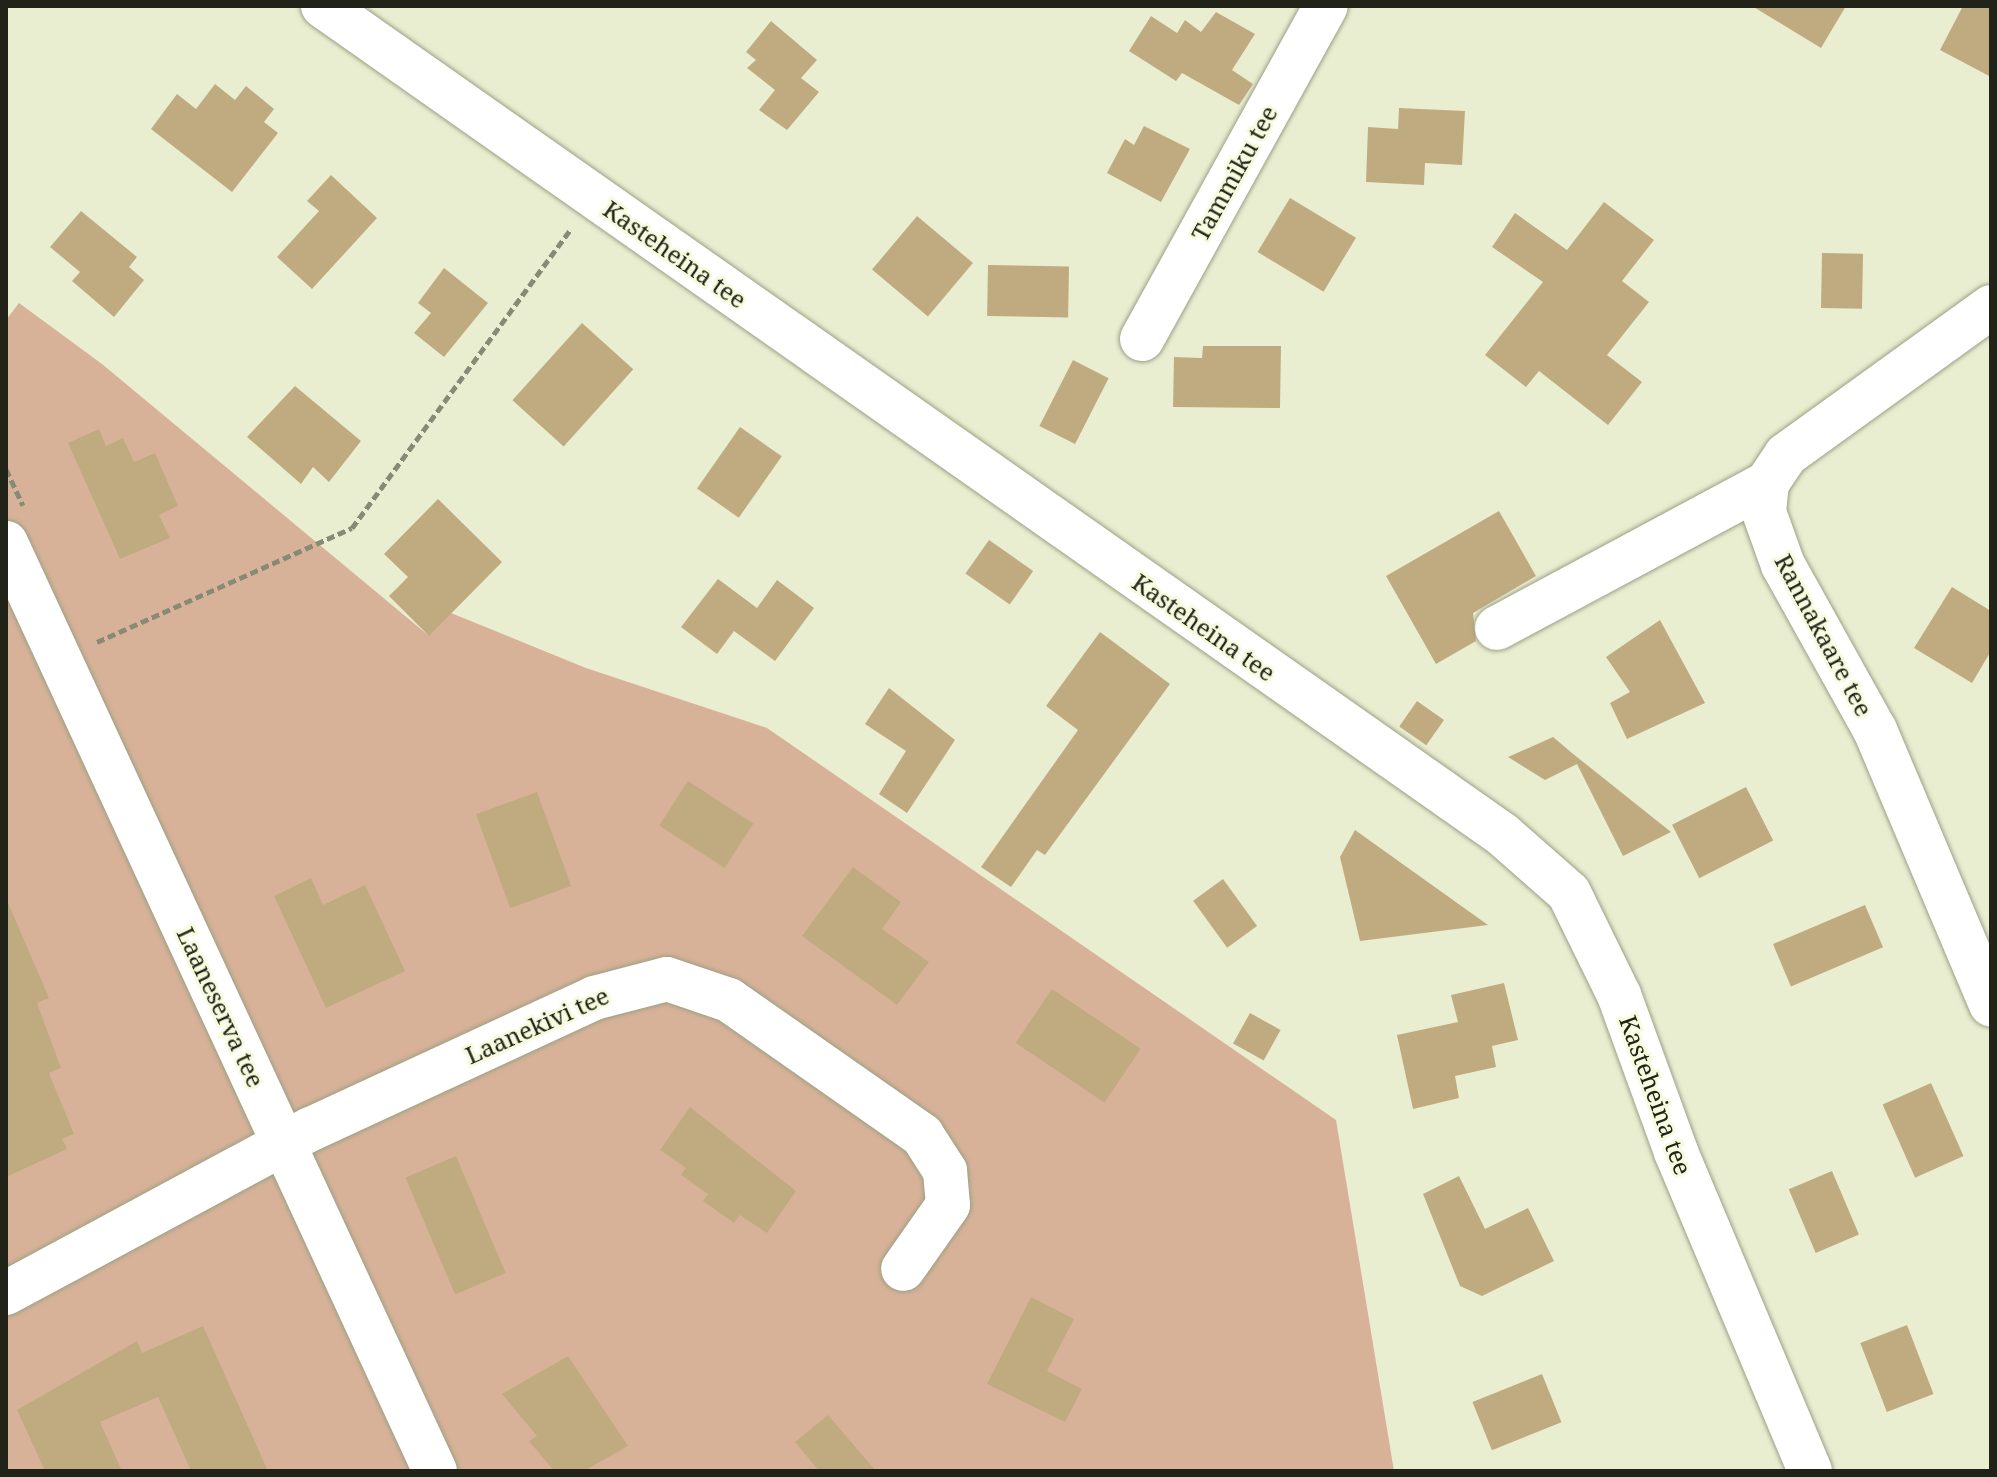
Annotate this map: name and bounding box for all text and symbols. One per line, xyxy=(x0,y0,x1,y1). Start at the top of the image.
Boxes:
street label: Tammiku tee xyxy=(1185,100,1283,246)
street label: Kasteheina tee xyxy=(598,194,752,314)
street label: Rannakaare tee xyxy=(1769,549,1879,721)
street label: Kasteheina tee xyxy=(1127,567,1281,687)
street label: Laaneserva tee xyxy=(171,923,271,1091)
street label: Laanekivi tee xyxy=(461,981,613,1069)
street label: Kasteheina tee xyxy=(1614,1011,1698,1179)

